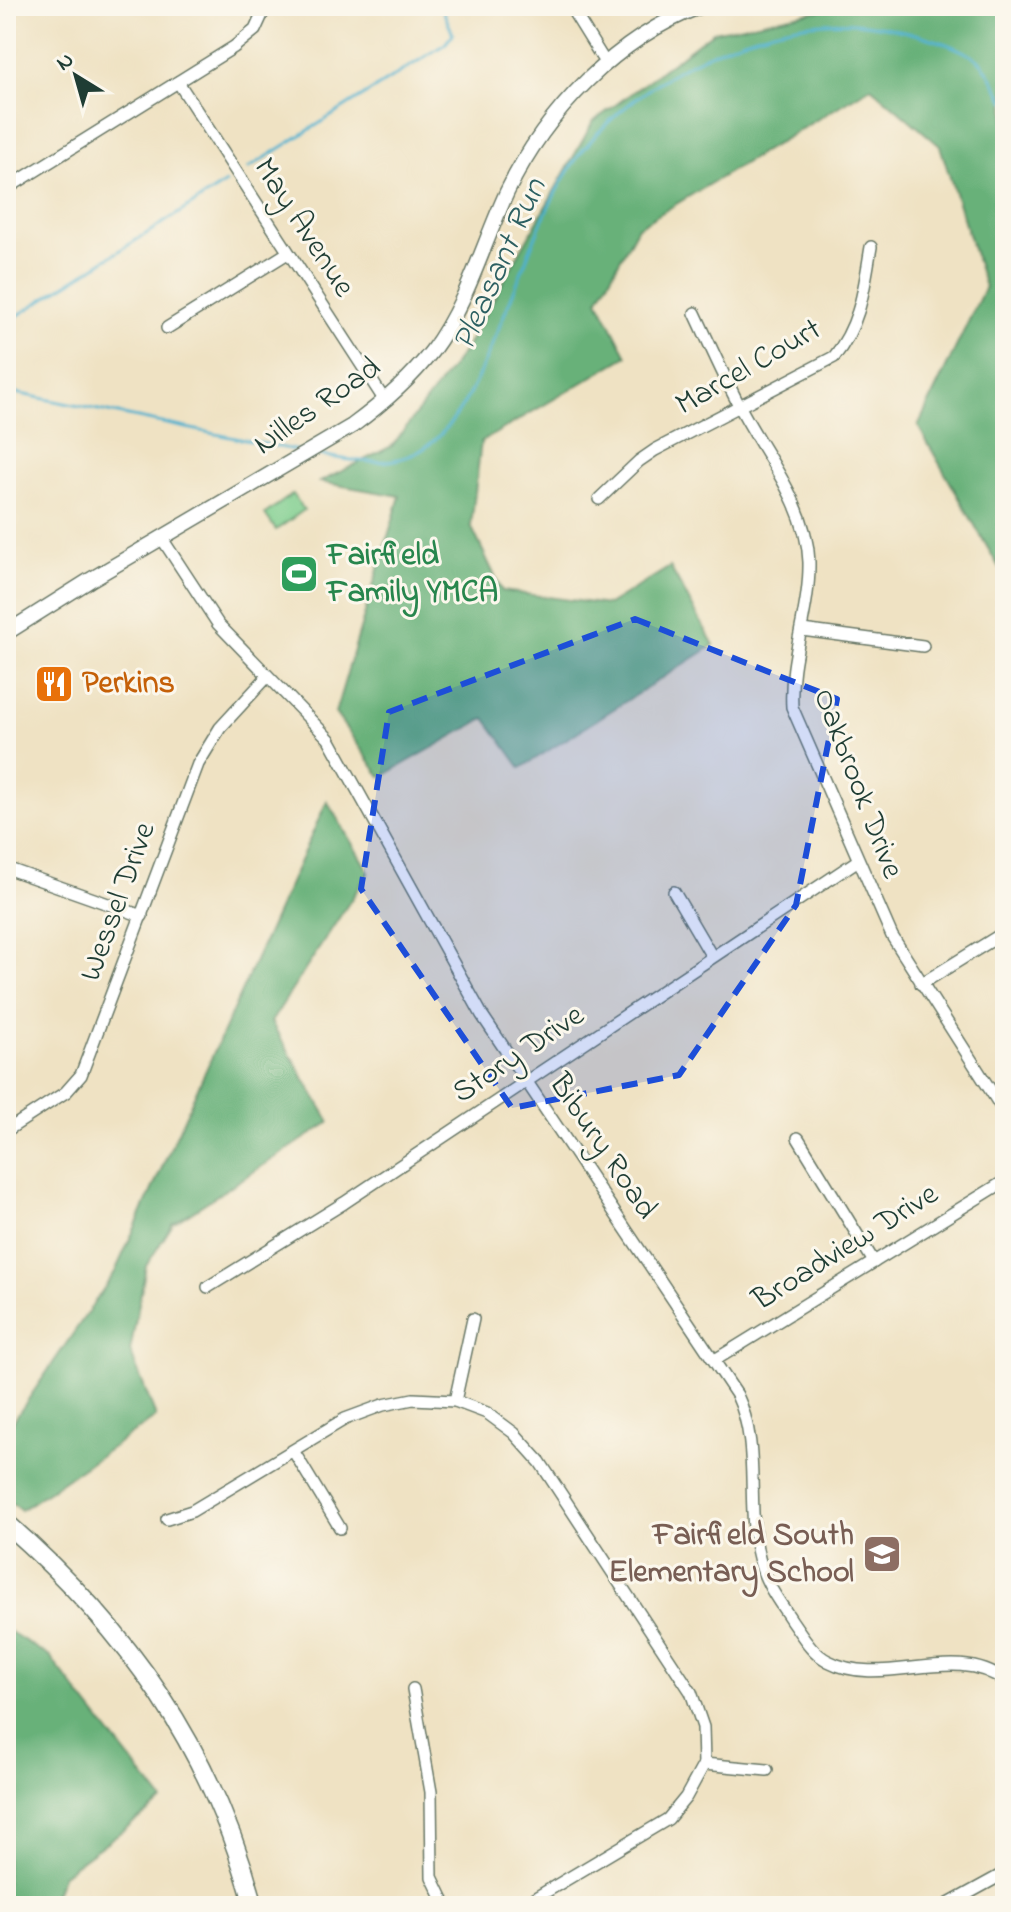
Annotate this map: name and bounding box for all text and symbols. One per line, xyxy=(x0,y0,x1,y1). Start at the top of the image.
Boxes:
north arrow xyxy=(36,36,116,116)
text: N xyxy=(50,45,81,80)
street label: May Avenue xyxy=(240,149,366,308)
water label: Pleasant Run xyxy=(441,170,562,359)
street label: Marcel Court xyxy=(667,307,831,429)
street label: Nilles Road xyxy=(245,346,391,468)
place label: Fairfield Family YMCA xyxy=(325,533,498,618)
sports icon: Fairfield Family YMCA xyxy=(278,553,320,595)
place label: Perkins xyxy=(82,661,175,708)
restaurant icon: Perkins xyxy=(33,663,75,705)
street label: Oakbrook Drive xyxy=(799,682,915,887)
street label: Wessel Drive xyxy=(68,815,170,988)
street label: Story Drive xyxy=(443,993,595,1117)
street label: Bibury Road xyxy=(535,1064,668,1230)
street label: Broadview Drive xyxy=(743,1172,949,1325)
place label: Fairfield South Elementary School xyxy=(609,1513,854,1598)
school or university icon: Fairfield South Elementary School xyxy=(861,1533,903,1575)

